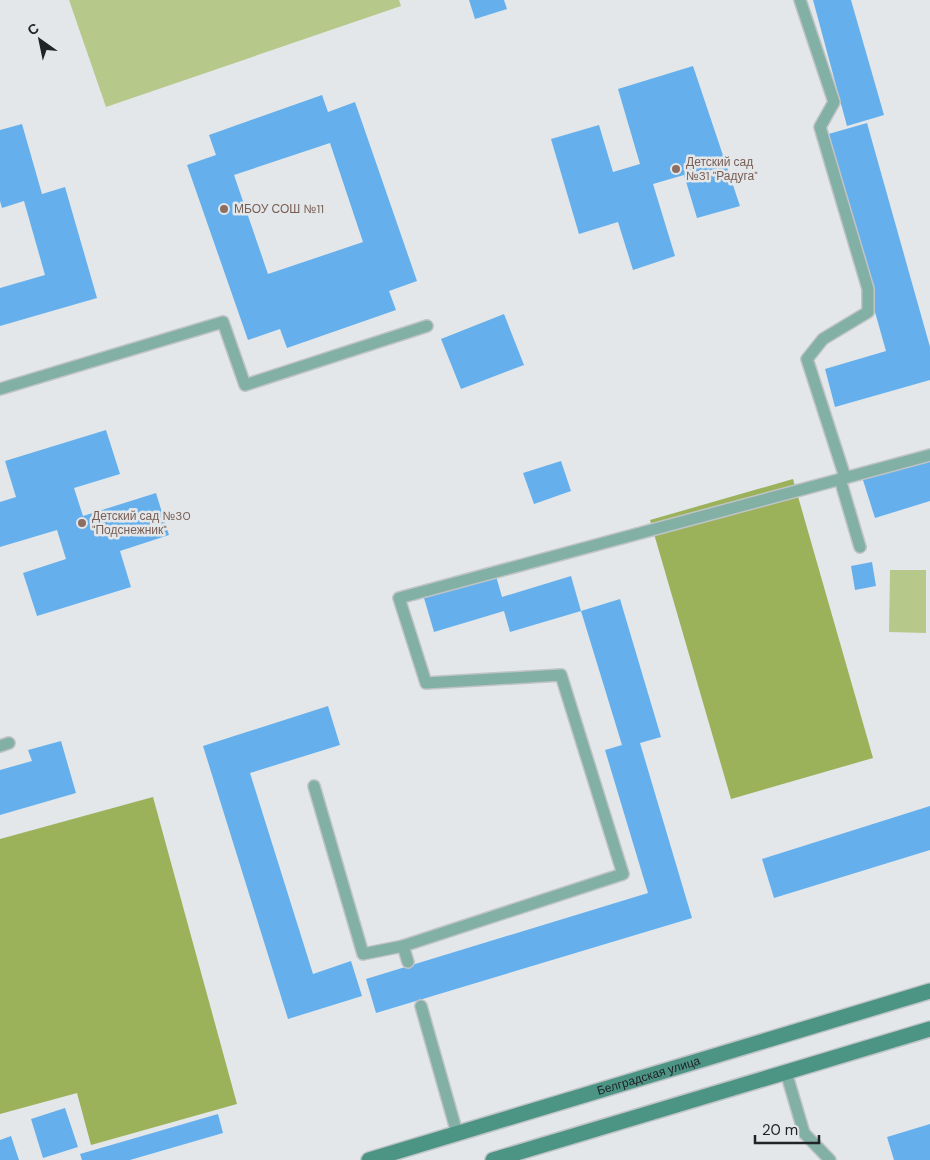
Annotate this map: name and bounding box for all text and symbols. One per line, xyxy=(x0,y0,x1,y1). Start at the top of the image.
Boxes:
north arrow xyxy=(15,15,65,65)
text: С xyxy=(24,19,42,39)
place label: Детский сад №31 "Радуга" xyxy=(686,154,758,184)
marker: Детский сад №31 "Радуга" xyxy=(670,163,682,175)
place label: МБОУ СОШ №11 xyxy=(234,201,324,217)
marker: МБОУ СОШ №11 xyxy=(218,203,230,215)
place label: Детский сад №30 "Подснежник" xyxy=(92,508,191,538)
marker: Детский сад №30 "Подснежник" xyxy=(76,517,88,529)
street label: Белградская улица xyxy=(595,1053,702,1099)
scale bar xyxy=(755,1112,819,1144)
text: 20 m xyxy=(762,1120,798,1140)

